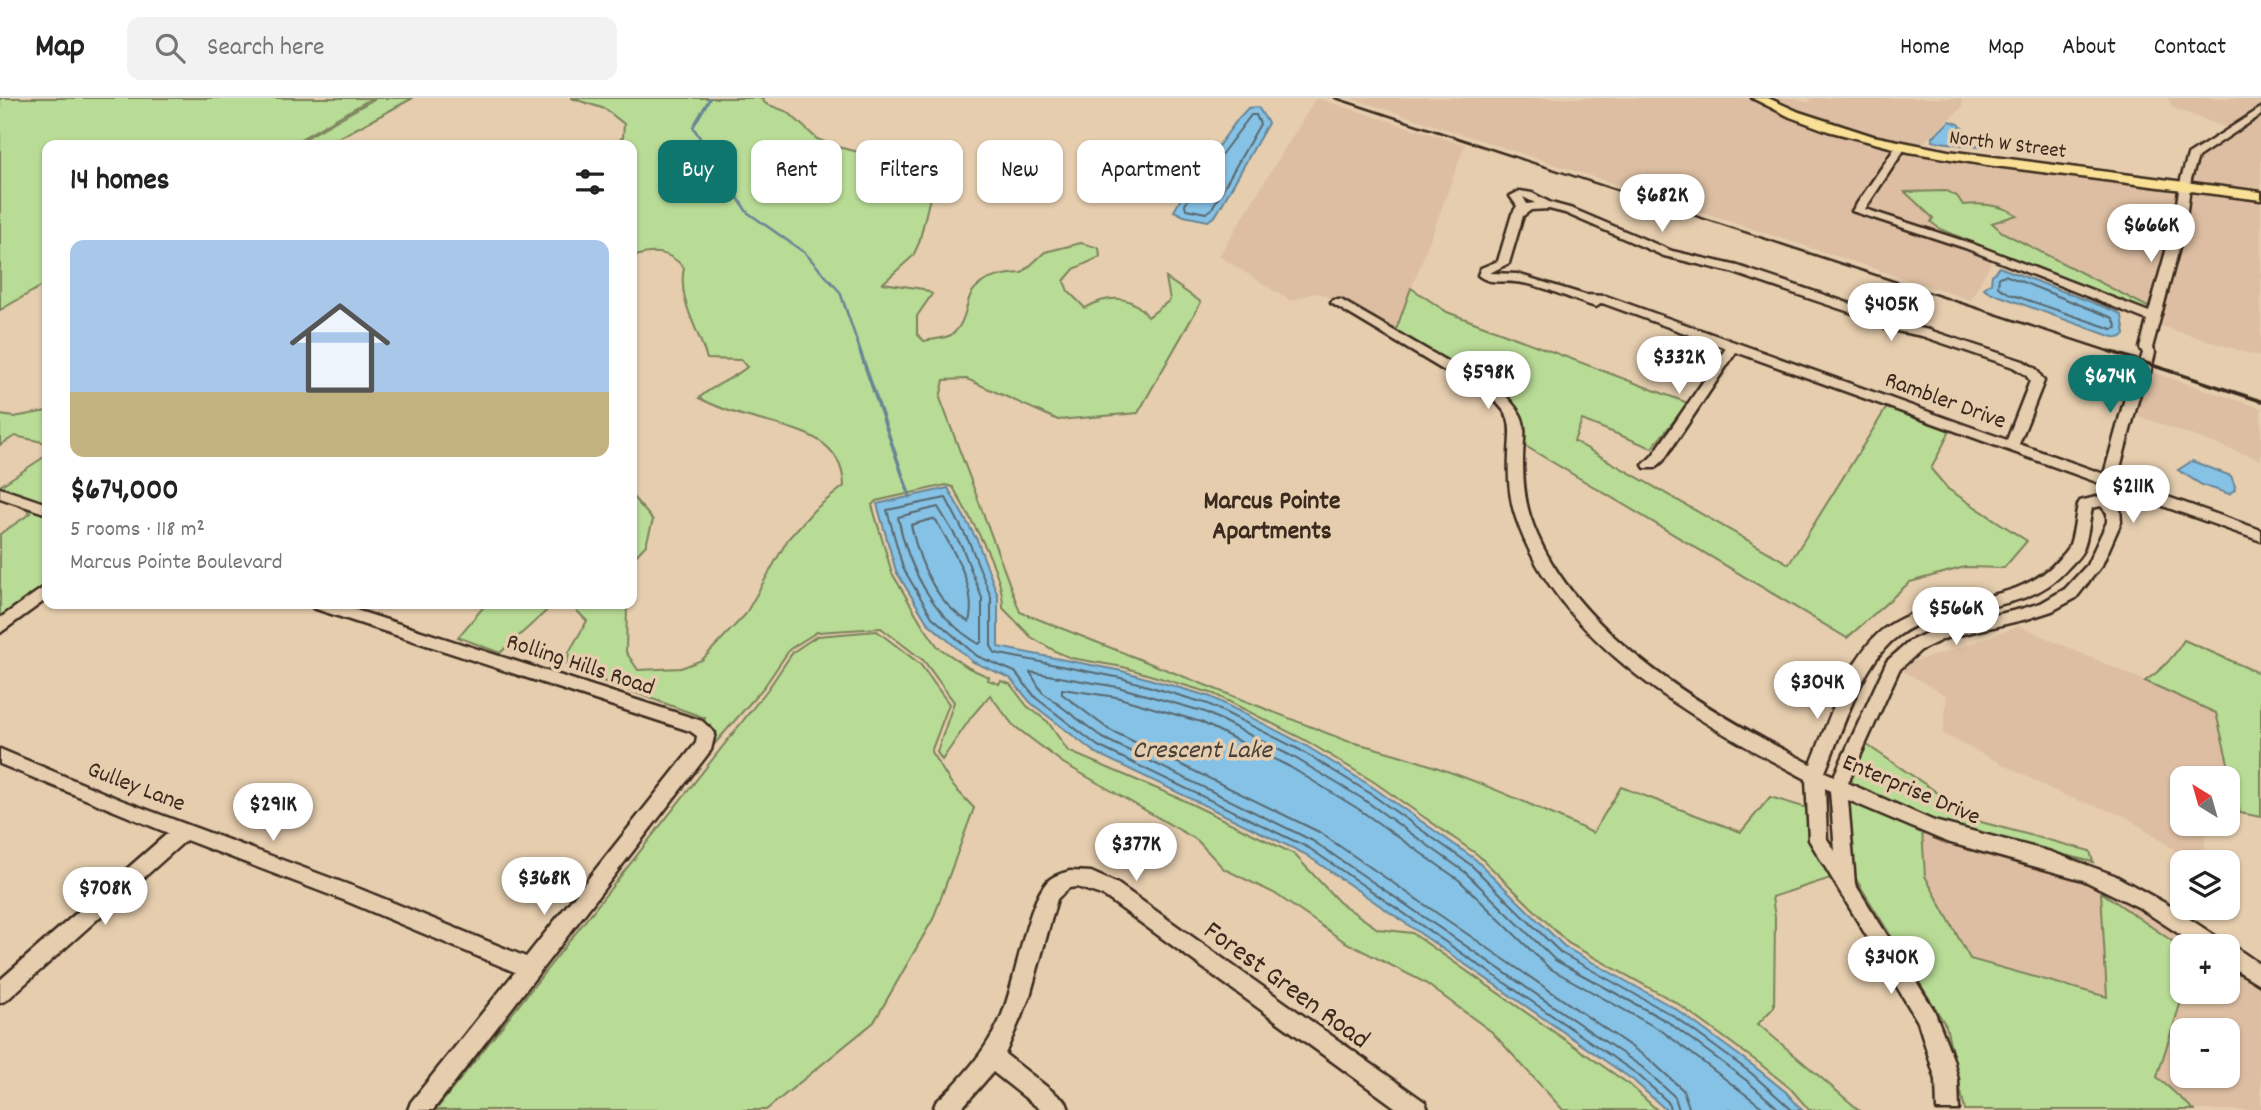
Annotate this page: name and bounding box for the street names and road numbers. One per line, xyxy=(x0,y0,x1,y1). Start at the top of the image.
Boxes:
street label: North W Street xyxy=(1947,124,2068,168)
street label: Rambler Drive xyxy=(1880,364,2010,439)
street label: Rolling Hills Road xyxy=(502,626,658,706)
street label: Enterprise Drive xyxy=(1836,746,1985,835)
street label: Gulley Lane xyxy=(82,754,190,822)
street label: Forest Green Road xyxy=(1194,913,1377,1061)

